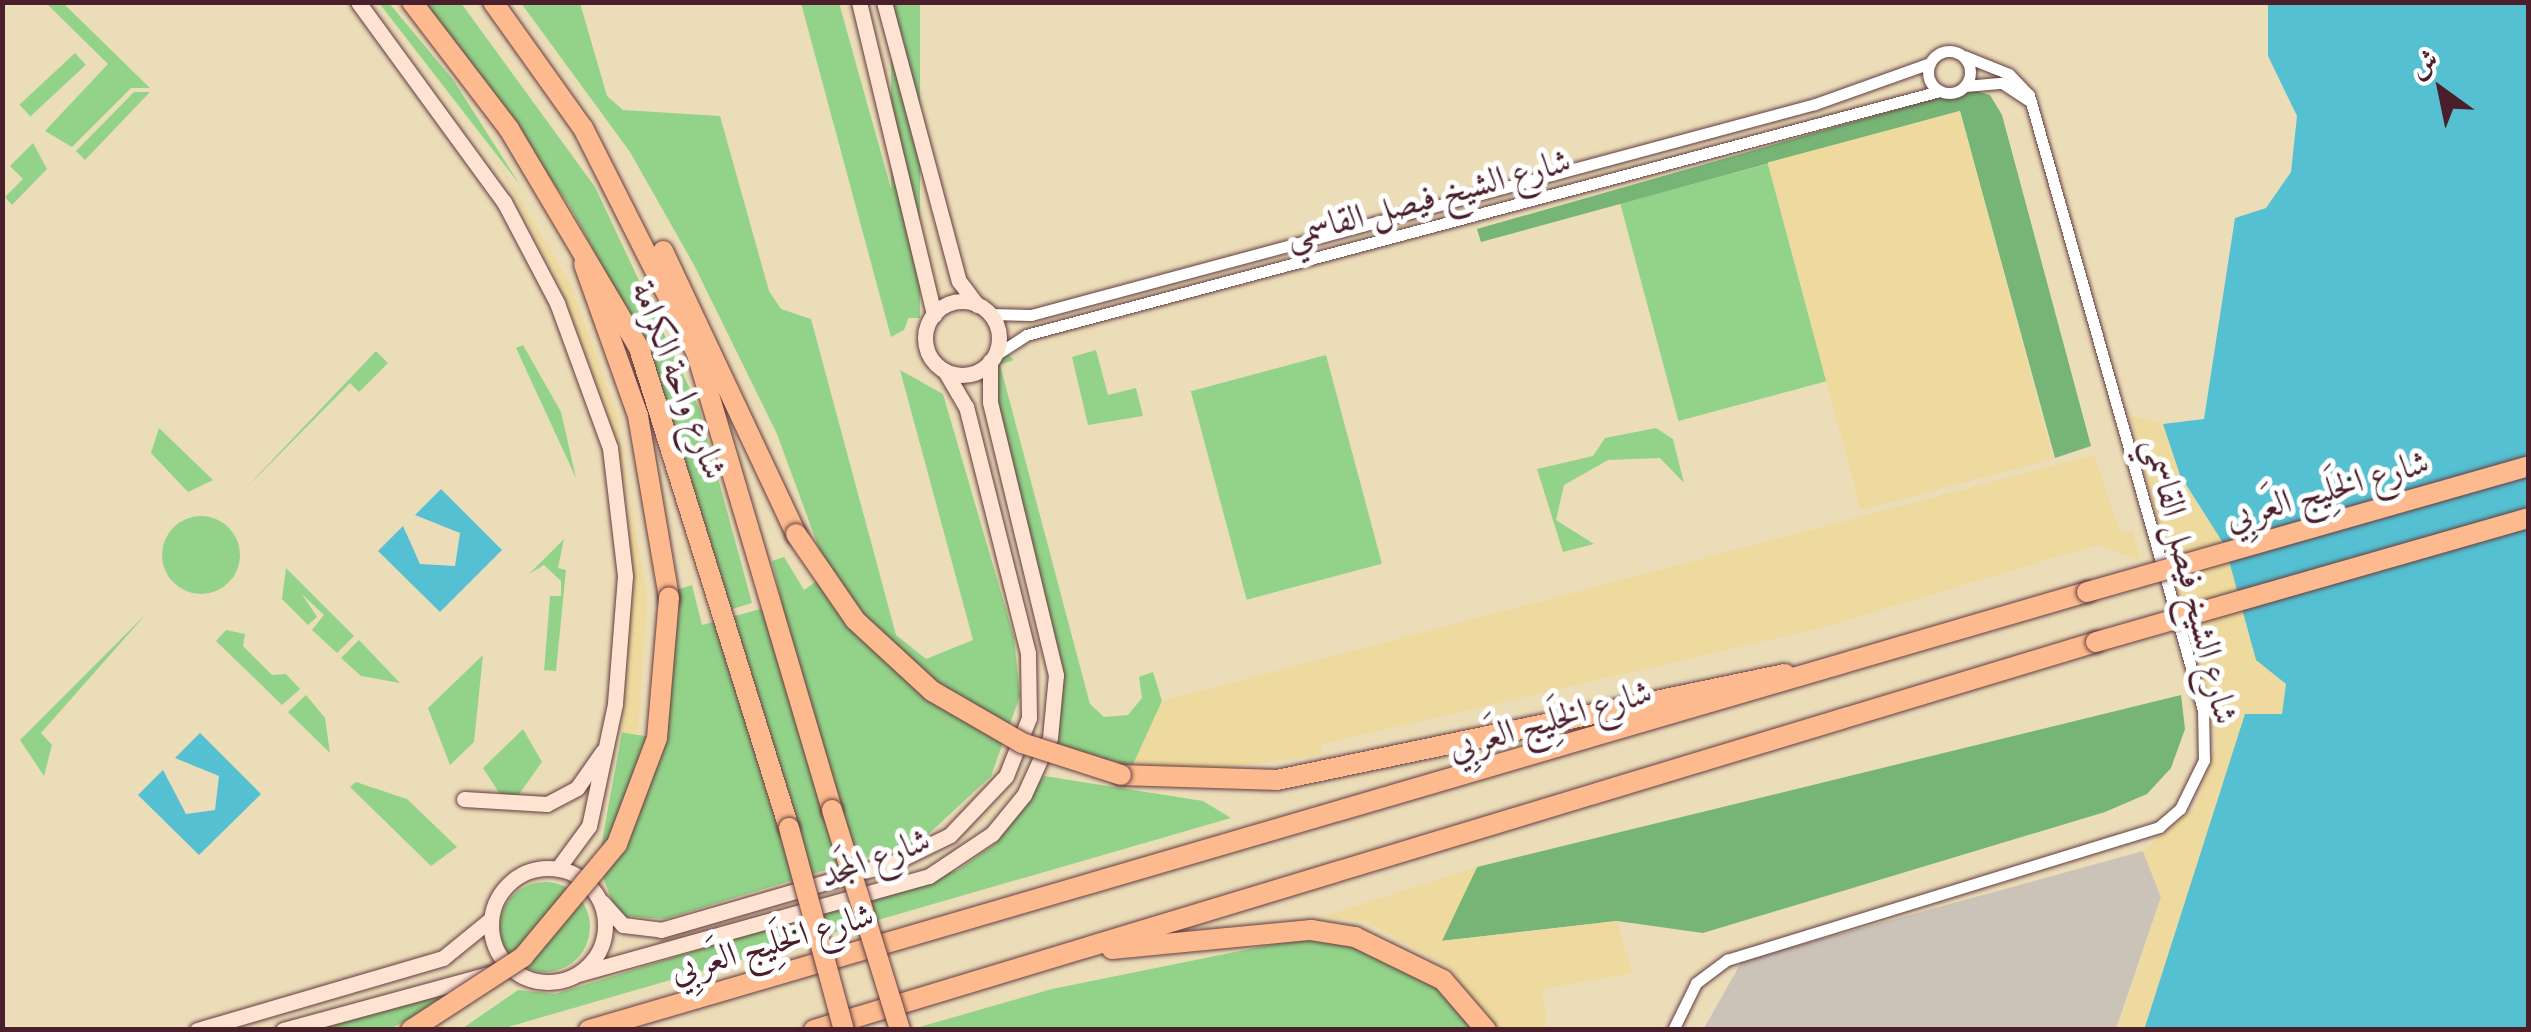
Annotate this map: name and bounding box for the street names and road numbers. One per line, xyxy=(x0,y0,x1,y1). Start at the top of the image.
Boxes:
street label: شارع الشيخ فيصل القاسمي xyxy=(1281,140,1575,256)
street label: شارع واحة الكرامة xyxy=(622,275,736,485)
street label: شارع الشيخ فيصل القاسمي xyxy=(2135,433,2247,729)
street label: شارع الخَلِيج العَربِي xyxy=(2220,441,2434,539)
street label: شارع الخَلِيج العَربِي xyxy=(1443,671,1657,769)
street label: شارع المَجد xyxy=(814,819,936,897)
street label: شارع الخَلِيج العَربِي xyxy=(665,894,879,992)

